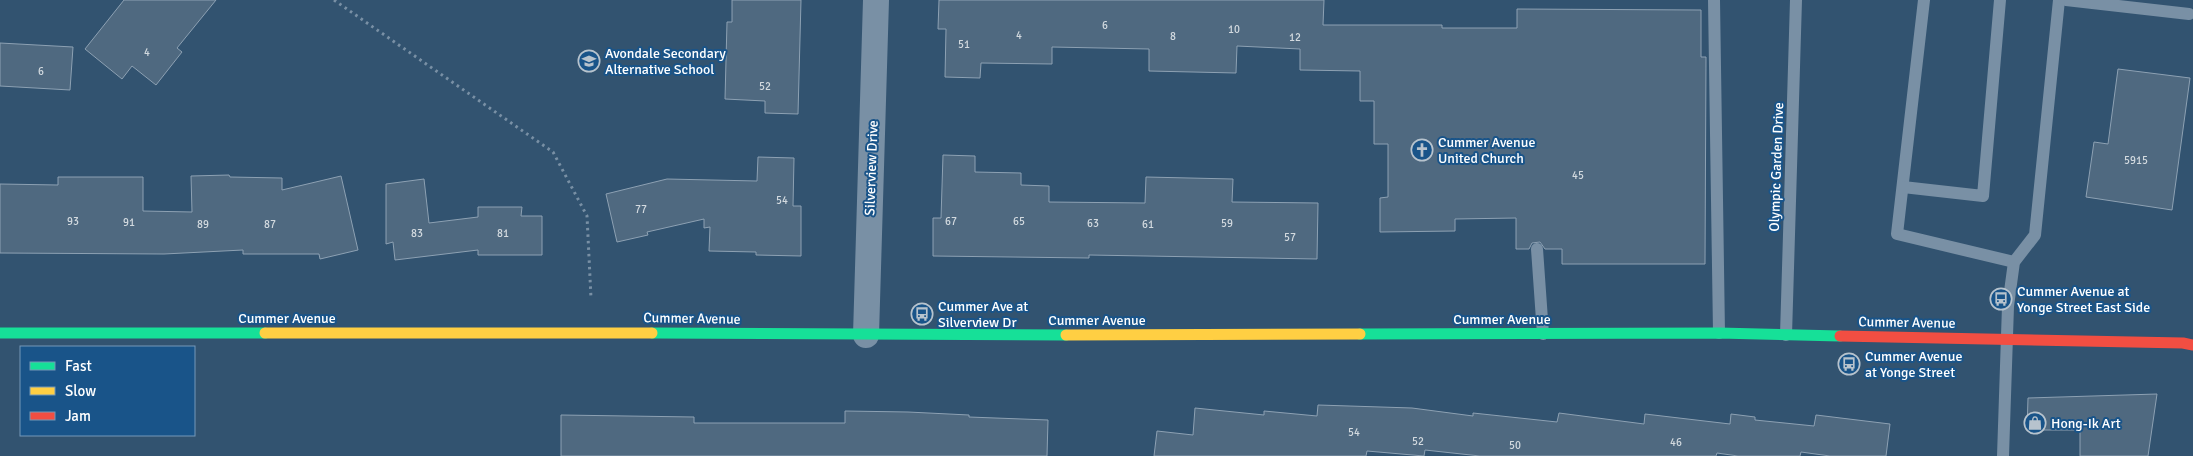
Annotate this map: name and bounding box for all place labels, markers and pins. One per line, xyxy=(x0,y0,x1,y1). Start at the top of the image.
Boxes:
place label: Avondale Secondary Alternative School xyxy=(605,45,726,78)
school or university icon: Avondale Secondary Alternative School xyxy=(577,49,601,73)
place label: Cummer Avenue United Church xyxy=(1438,134,1535,167)
church icon: Cummer Avenue United Church xyxy=(1410,138,1434,162)
place label: Cummer Avenue at Yonge Street East Side xyxy=(2017,283,2150,316)
bus stop icon: Cummer Avenue at Yonge Street East Side xyxy=(1989,287,2013,311)
place label: Cummer Ave at Silverview Dr xyxy=(938,298,1028,331)
bus stop icon: Cummer Ave at Silverview Dr xyxy=(910,302,934,326)
place label: Cummer Avenue at Yonge Street xyxy=(1865,348,1962,381)
bus stop icon: Cummer Avenue at Yonge Street xyxy=(1837,352,1861,376)
shop icon: Hong-Ik Art xyxy=(2023,411,2047,435)
place label: Hong-Ik Art xyxy=(2051,415,2121,432)

